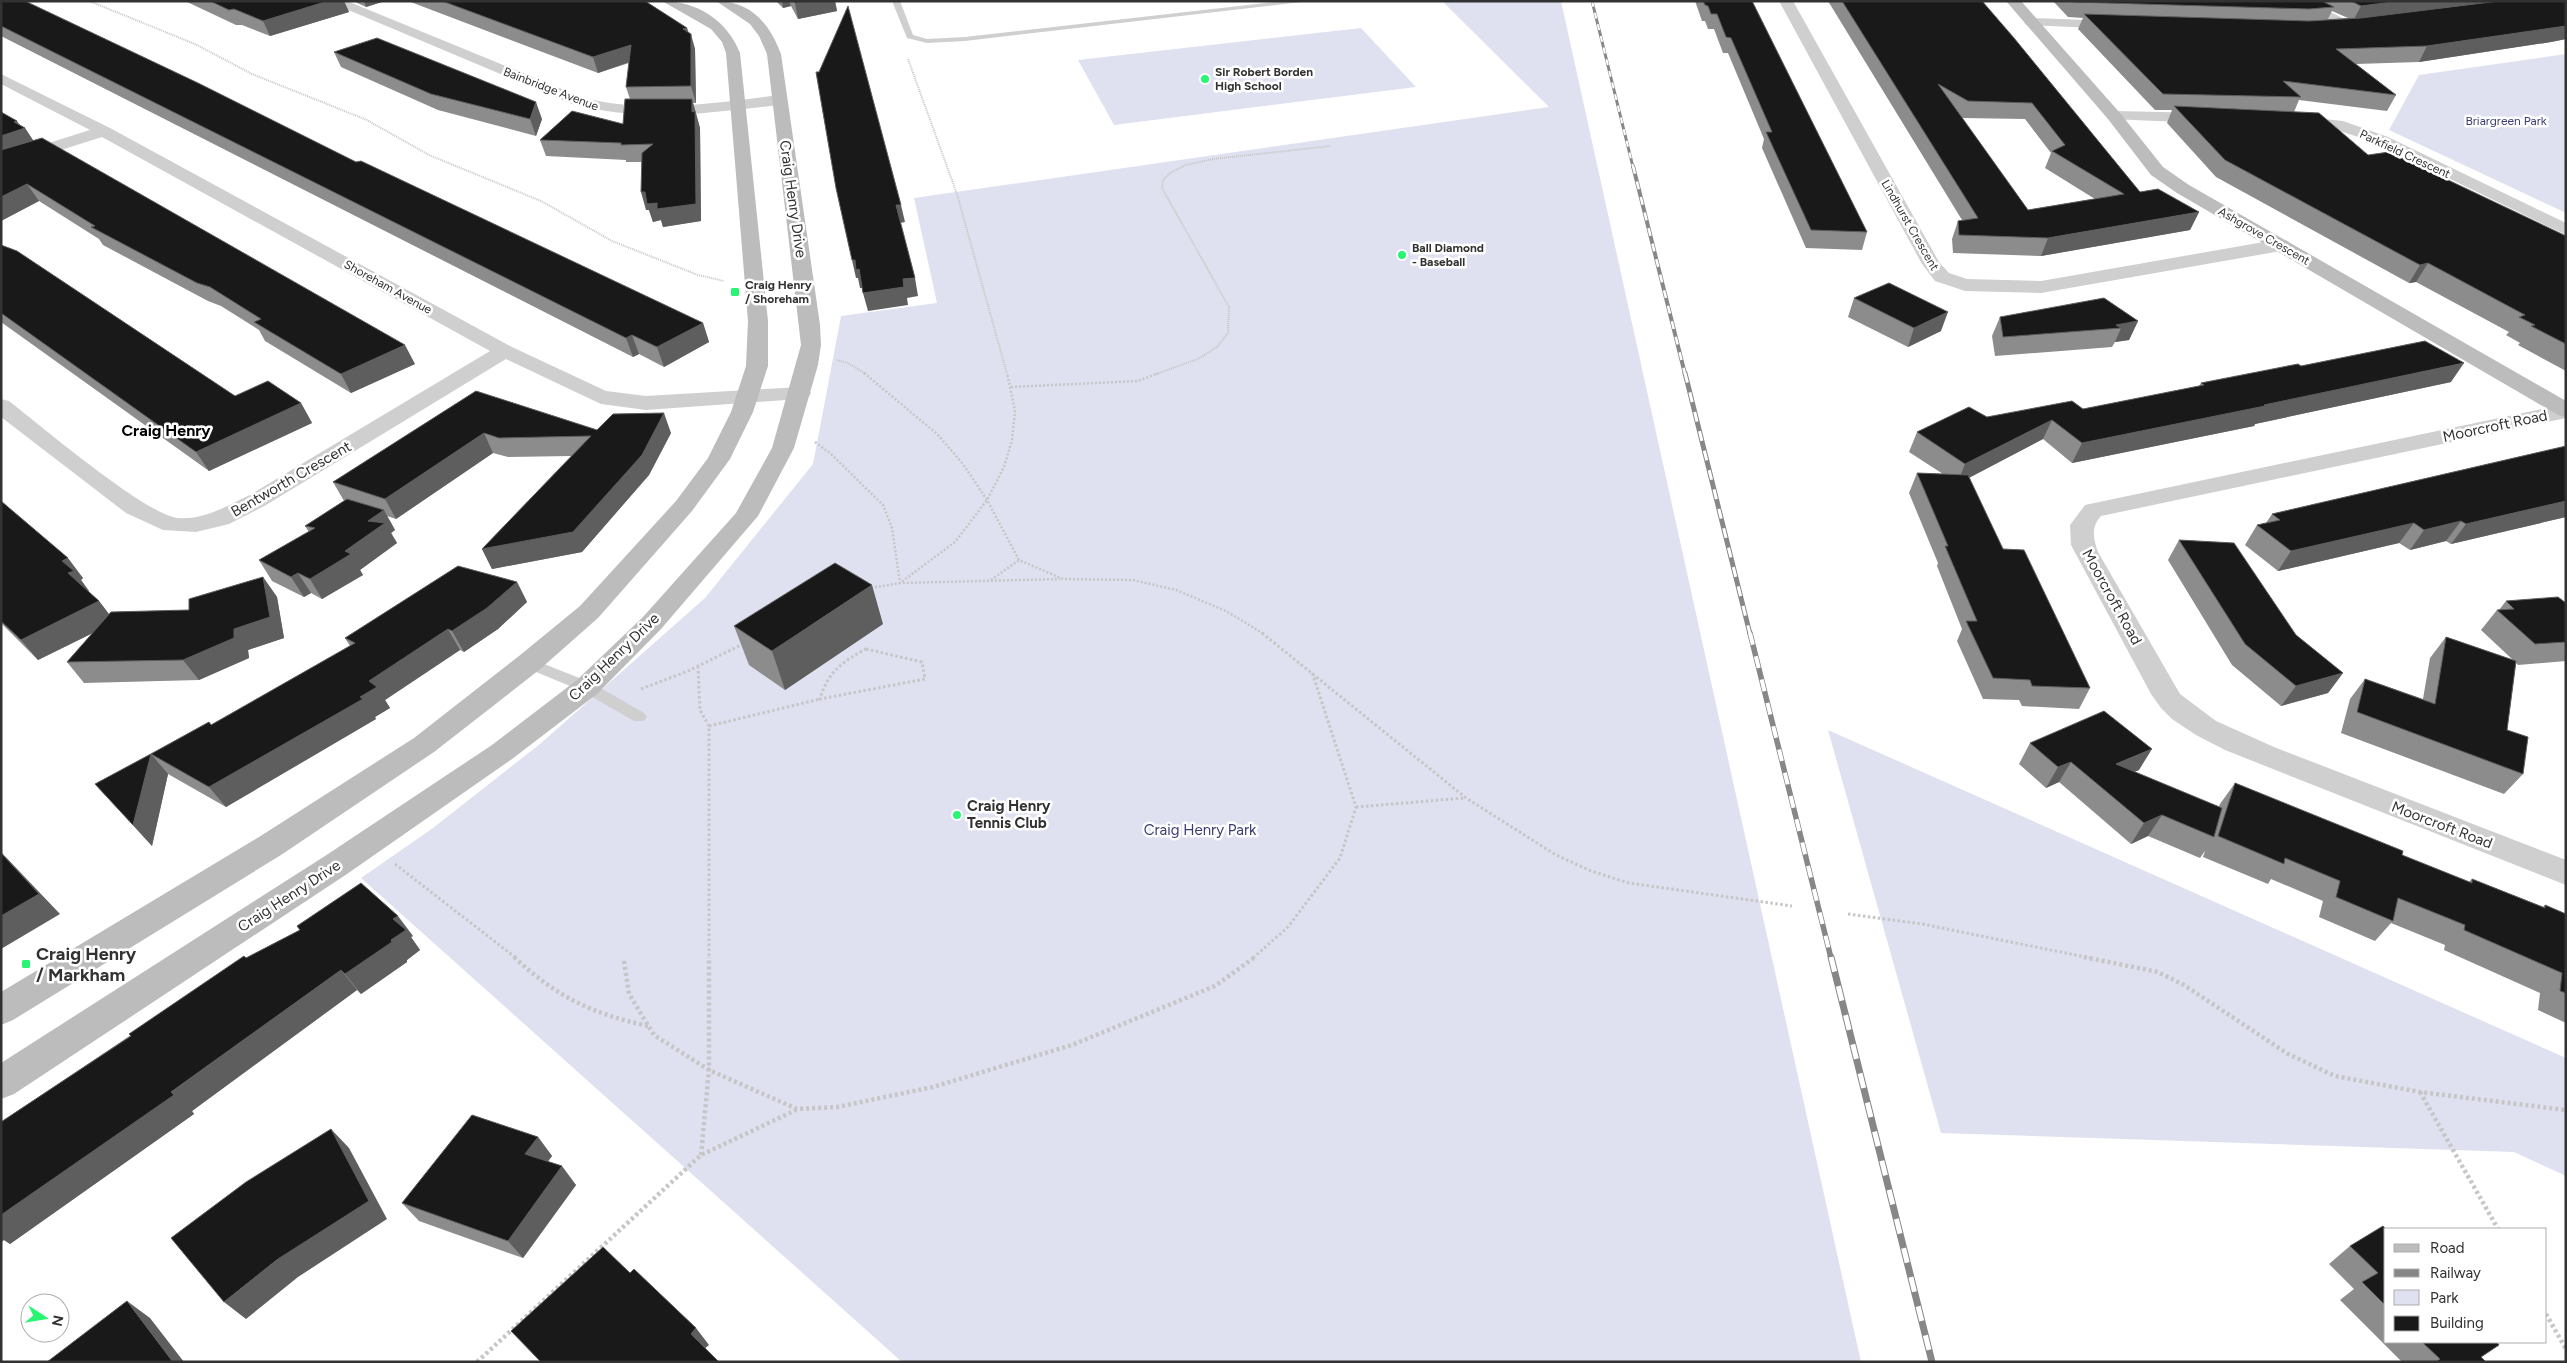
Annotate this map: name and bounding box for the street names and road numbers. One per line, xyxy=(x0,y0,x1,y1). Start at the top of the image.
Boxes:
street label: Bainbridge Avenue xyxy=(501,64,601,114)
street label: Parkfield Crescent xyxy=(2357,127,2453,181)
street label: Craig Henry Drive xyxy=(776,139,810,259)
street label: Lindhurst Crescent xyxy=(1878,177,1942,273)
street label: Ashgrove Crescent xyxy=(2216,204,2313,268)
street label: Shoreham Avenue xyxy=(342,257,435,317)
street label: Moorcroft Road xyxy=(2441,406,2549,446)
street label: Bentworth Crescent xyxy=(228,437,355,521)
street label: Moorcroft Road xyxy=(2078,546,2146,648)
street label: Craig Henry Drive xyxy=(565,609,663,705)
street label: Moorcroft Road xyxy=(2389,798,2495,852)
street label: Craig Henry Drive xyxy=(234,856,344,936)

